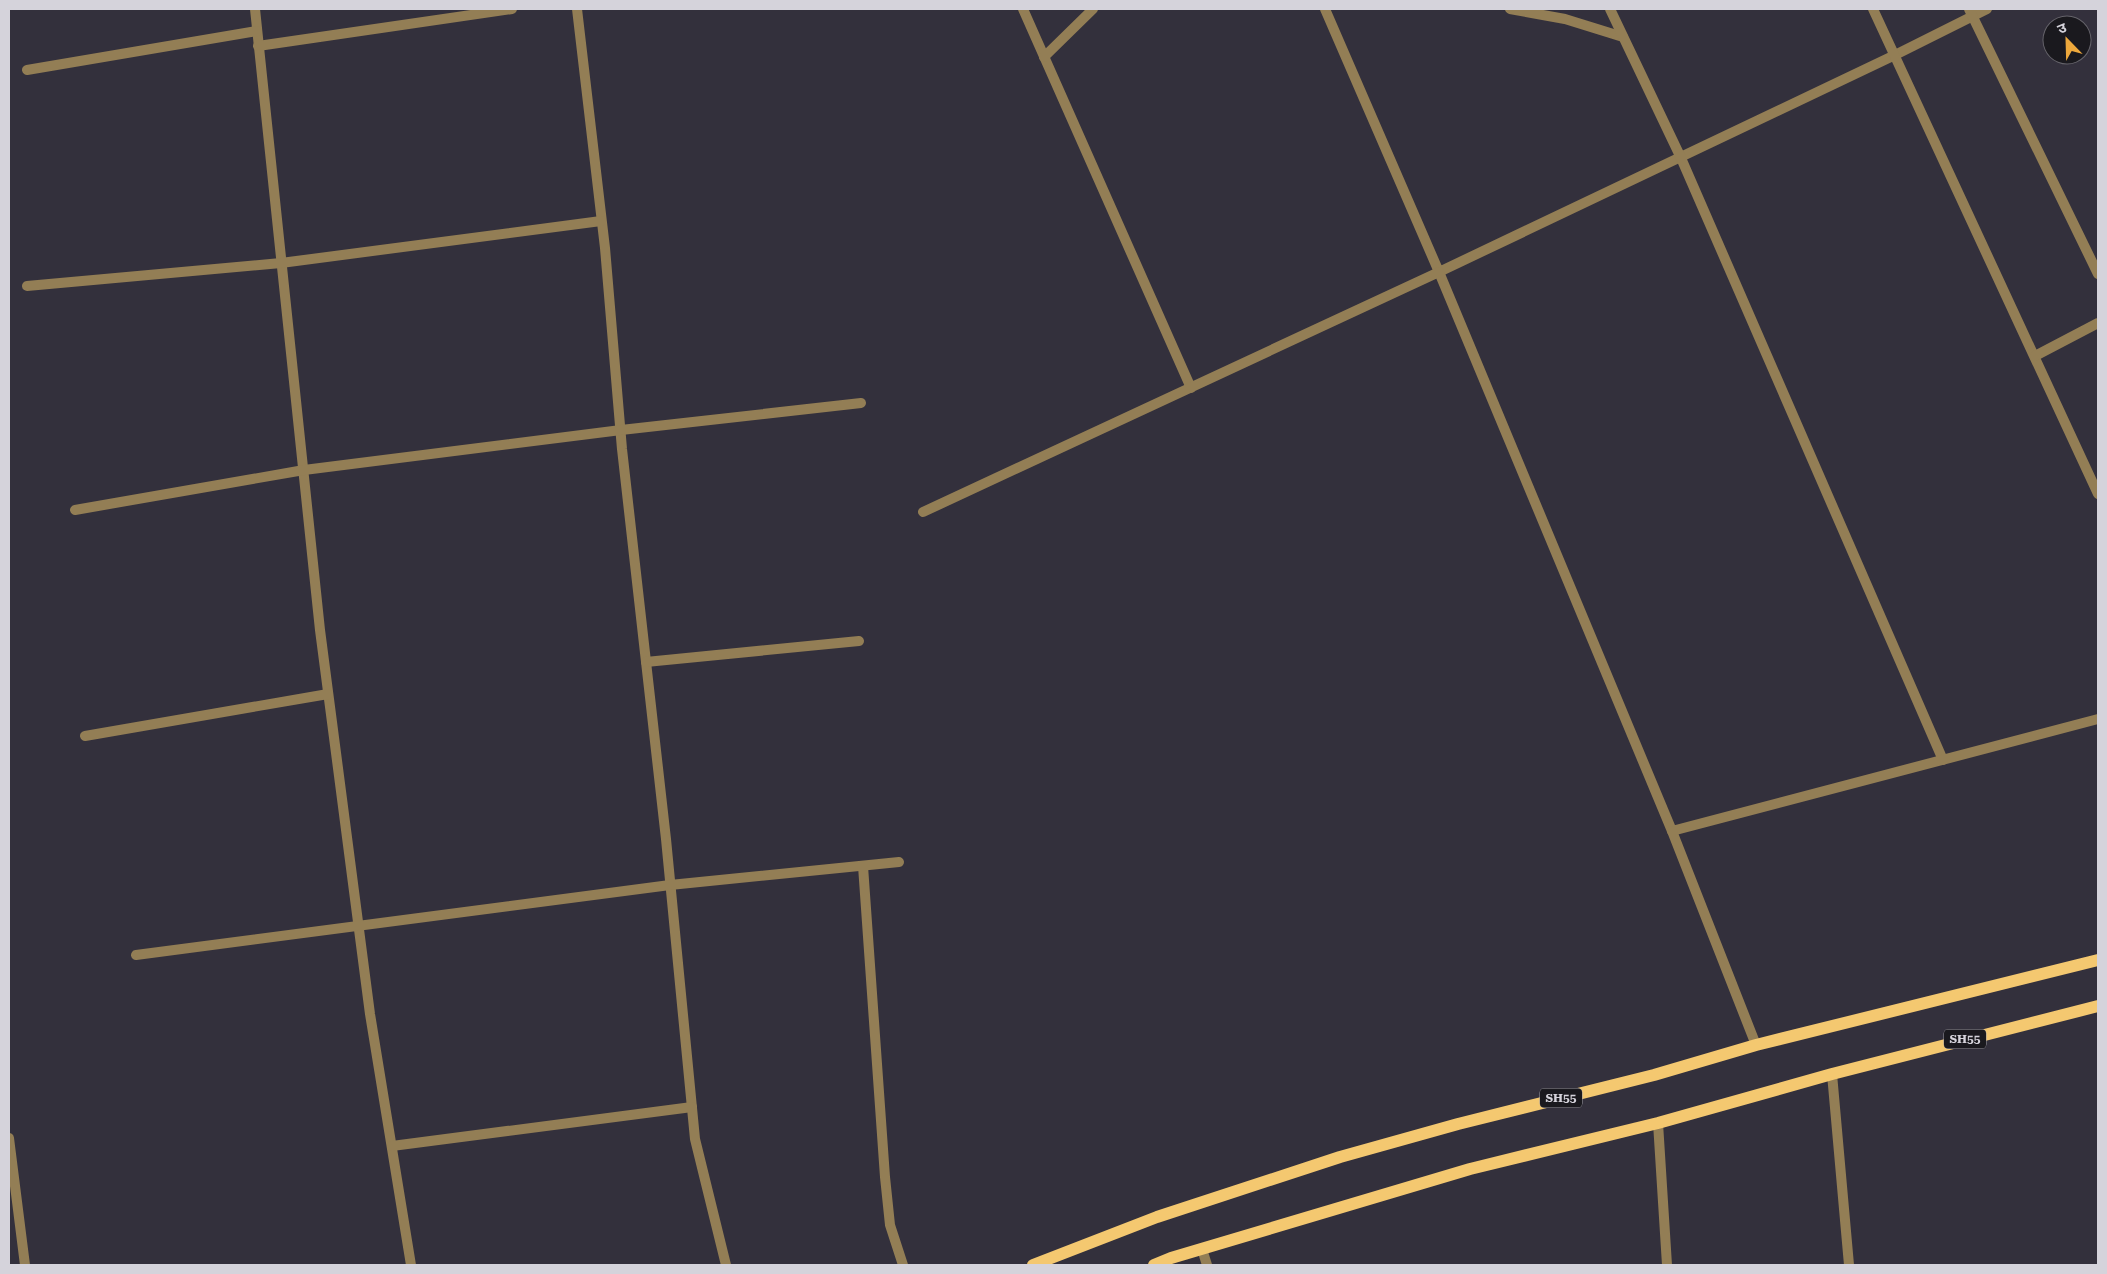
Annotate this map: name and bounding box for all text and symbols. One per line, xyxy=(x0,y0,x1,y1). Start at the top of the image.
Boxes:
north arrow xyxy=(2042,15,2092,65)
text: उ xyxy=(2055,19,2070,37)
road number: SH55 xyxy=(1944,1030,1986,1048)
road number: SH55 xyxy=(1540,1088,1582,1108)

